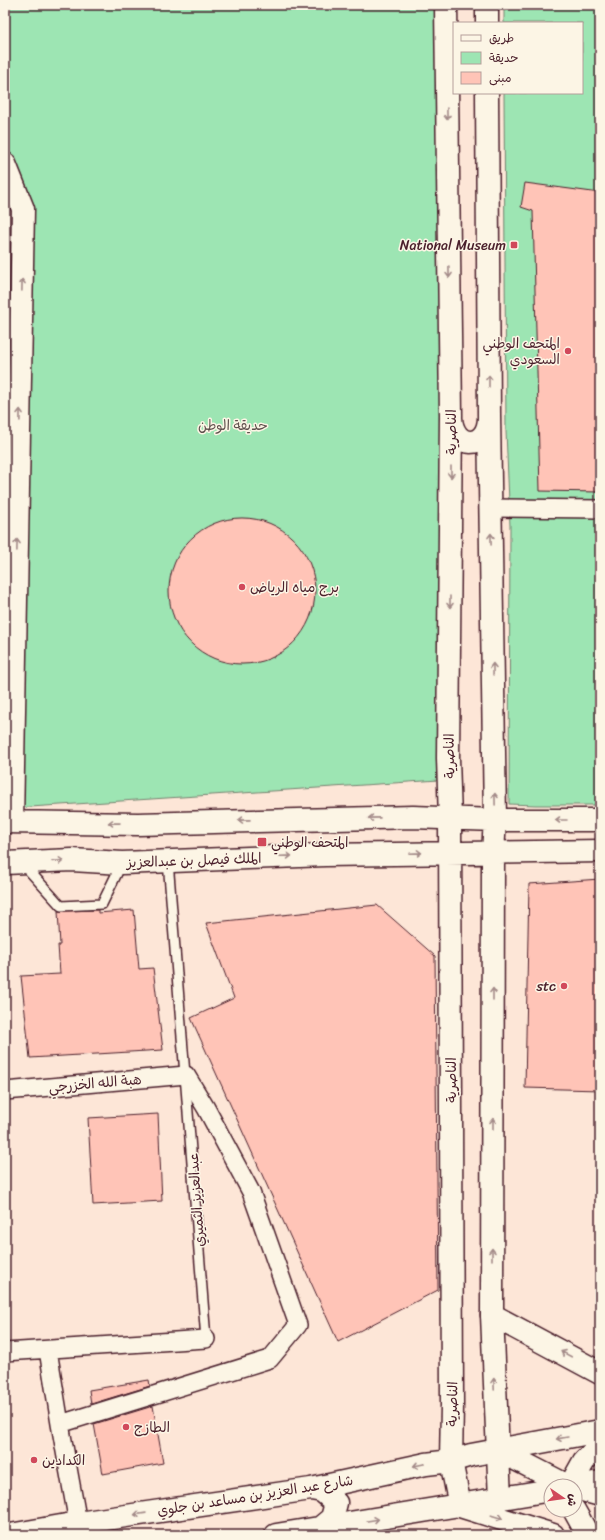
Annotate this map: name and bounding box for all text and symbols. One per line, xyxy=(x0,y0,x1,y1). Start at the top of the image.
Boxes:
legend xyxy=(453,22,583,94)
text: طريق xyxy=(489,27,514,49)
text: حديقة xyxy=(489,47,518,69)
text: مبنى xyxy=(489,67,512,89)
one-way arrow xyxy=(443,107,451,120)
place label: National Museum xyxy=(400,233,506,258)
marker: National Museum xyxy=(509,240,519,250)
one-way arrow xyxy=(445,265,453,278)
one-way arrow xyxy=(18,279,26,292)
place label: المتحف الوطني السعودي xyxy=(483,331,560,372)
marker: المتحف الوطني السعودي xyxy=(563,346,573,356)
one-way arrow xyxy=(485,375,493,388)
one-way arrow xyxy=(16,409,23,422)
street label: الناصرية xyxy=(439,409,464,455)
park label: حديقة الوطن xyxy=(198,413,268,438)
one-way arrow xyxy=(447,465,455,478)
one-way arrow xyxy=(487,533,495,546)
one-way arrow xyxy=(13,539,21,552)
place label: برج مياه الرياض xyxy=(250,575,339,600)
marker: برج مياه الرياض xyxy=(237,582,247,592)
one-way arrow xyxy=(446,595,454,608)
one-way arrow xyxy=(489,663,497,676)
street label: الناصرية xyxy=(437,733,462,779)
one-way arrow xyxy=(491,793,499,806)
one-way arrow xyxy=(368,814,381,821)
one-way arrow xyxy=(238,816,251,824)
one-way arrow xyxy=(555,816,568,824)
one-way arrow xyxy=(108,820,121,827)
place label: المتحف الوطني xyxy=(271,830,348,855)
marker: المتحف الوطني xyxy=(256,836,268,848)
street label: الملك فيصل بن عبدالعزيز xyxy=(125,846,262,875)
one-way arrow xyxy=(409,850,422,857)
one-way arrow xyxy=(279,853,292,860)
one-way arrow xyxy=(51,857,64,864)
place label: stc xyxy=(535,974,556,999)
marker: stc xyxy=(559,981,569,991)
one-way arrow xyxy=(489,988,497,1001)
street label: الناصرية xyxy=(439,1057,464,1103)
street label: هبة الله الخزرجي xyxy=(47,1067,143,1100)
one-way arrow xyxy=(489,1118,496,1131)
street label: عبدالعزيز الثميري xyxy=(181,1152,212,1248)
one-way arrow xyxy=(488,1248,496,1261)
one-way arrow xyxy=(560,1350,572,1358)
one-way arrow xyxy=(491,1378,498,1391)
street label: الناصرية xyxy=(440,1381,465,1427)
place label: الطازج xyxy=(134,1415,170,1440)
marker: الطازج xyxy=(121,1422,131,1432)
one-way arrow xyxy=(556,1435,569,1443)
place label: الكدادين xyxy=(42,1448,85,1473)
marker: الكدادين xyxy=(29,1455,39,1465)
one-way arrow xyxy=(413,1462,426,1470)
street label: شارع عبد العزيز بن مساعد بن جلوي xyxy=(155,1468,355,1523)
north arrow xyxy=(543,1478,583,1518)
text: ش xyxy=(562,1492,583,1508)
one-way arrow xyxy=(134,1510,147,1518)
one-way arrow xyxy=(491,1514,503,1522)
one-way arrow xyxy=(366,1516,379,1524)

